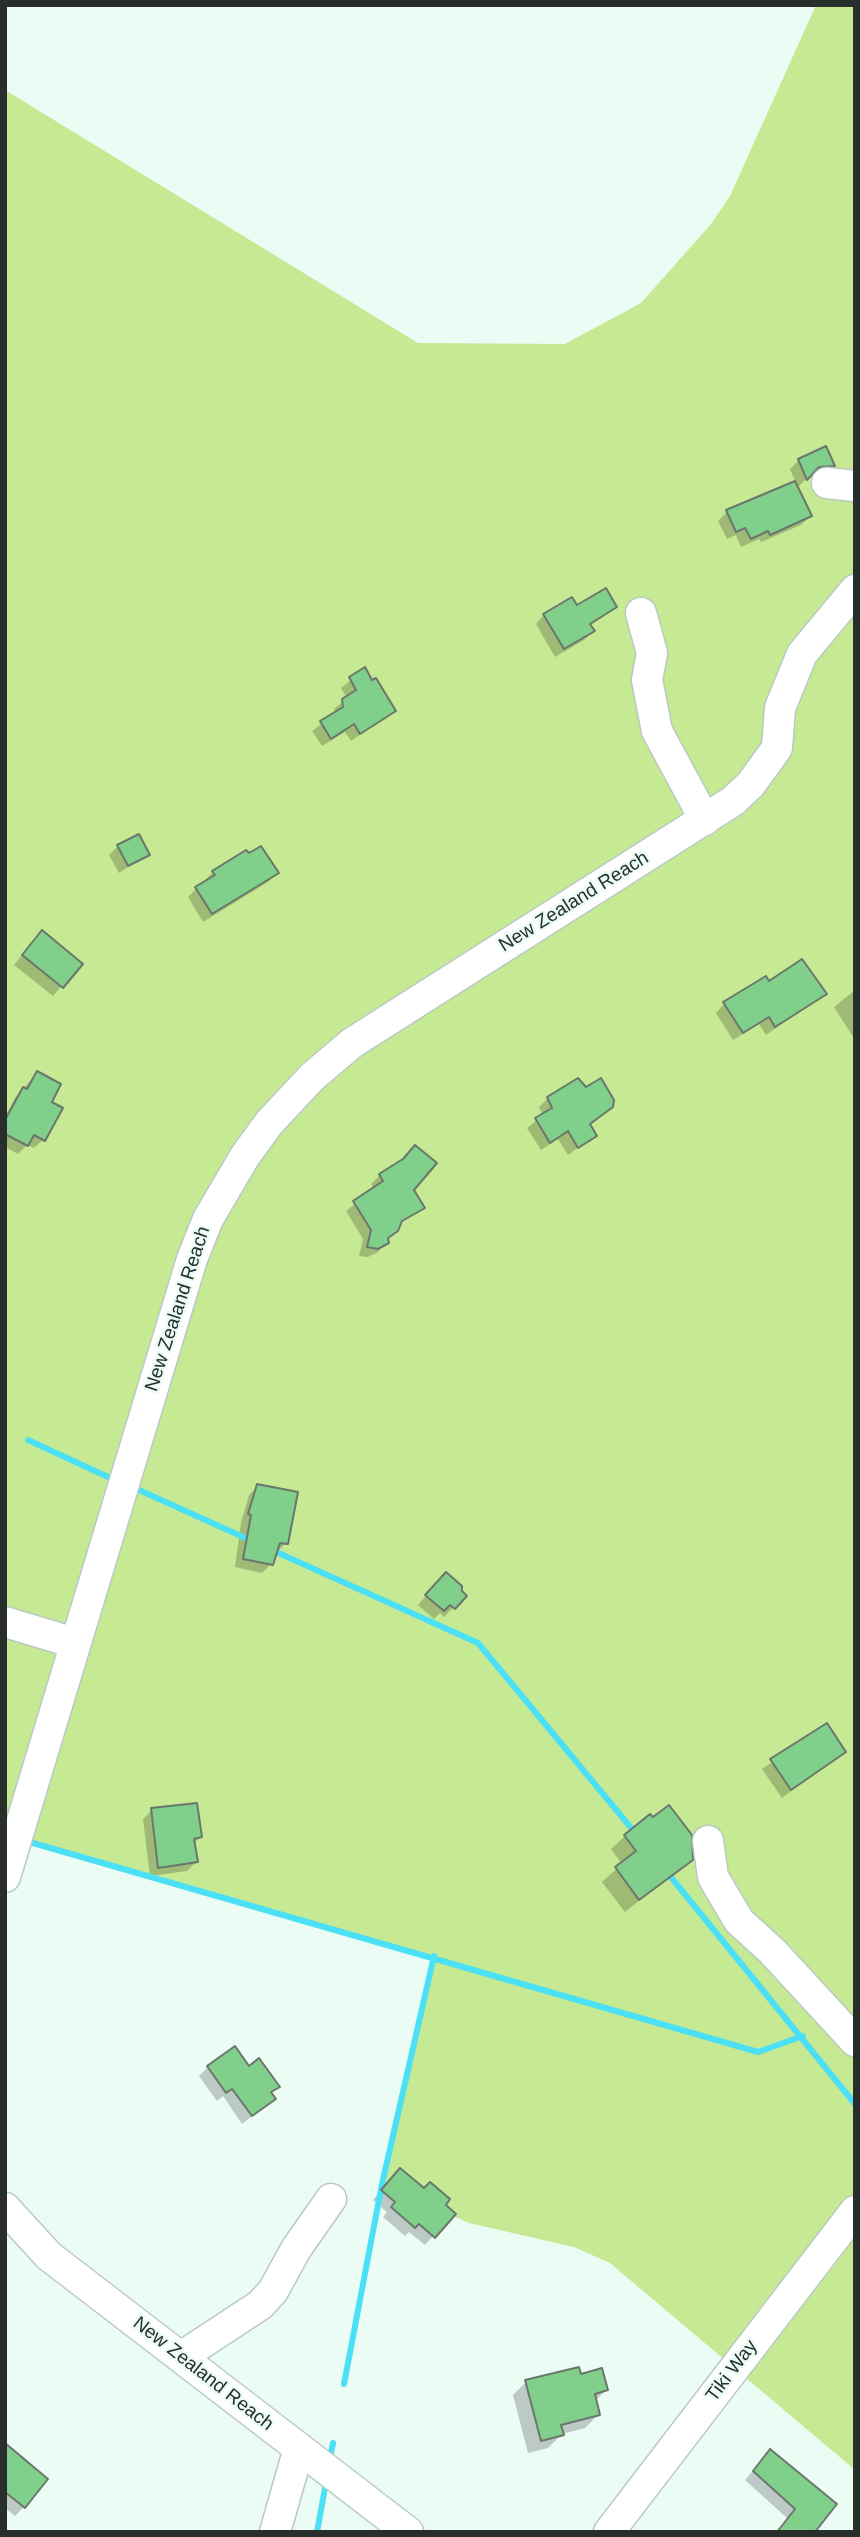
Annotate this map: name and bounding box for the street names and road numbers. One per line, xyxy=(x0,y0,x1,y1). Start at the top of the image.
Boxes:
street label: New Zealand Reach xyxy=(495,847,653,957)
street label: New Zealand Reach xyxy=(141,1224,215,1394)
street label: New Zealand Reach xyxy=(128,2312,278,2436)
street label: Tiki Way xyxy=(701,2336,763,2406)

